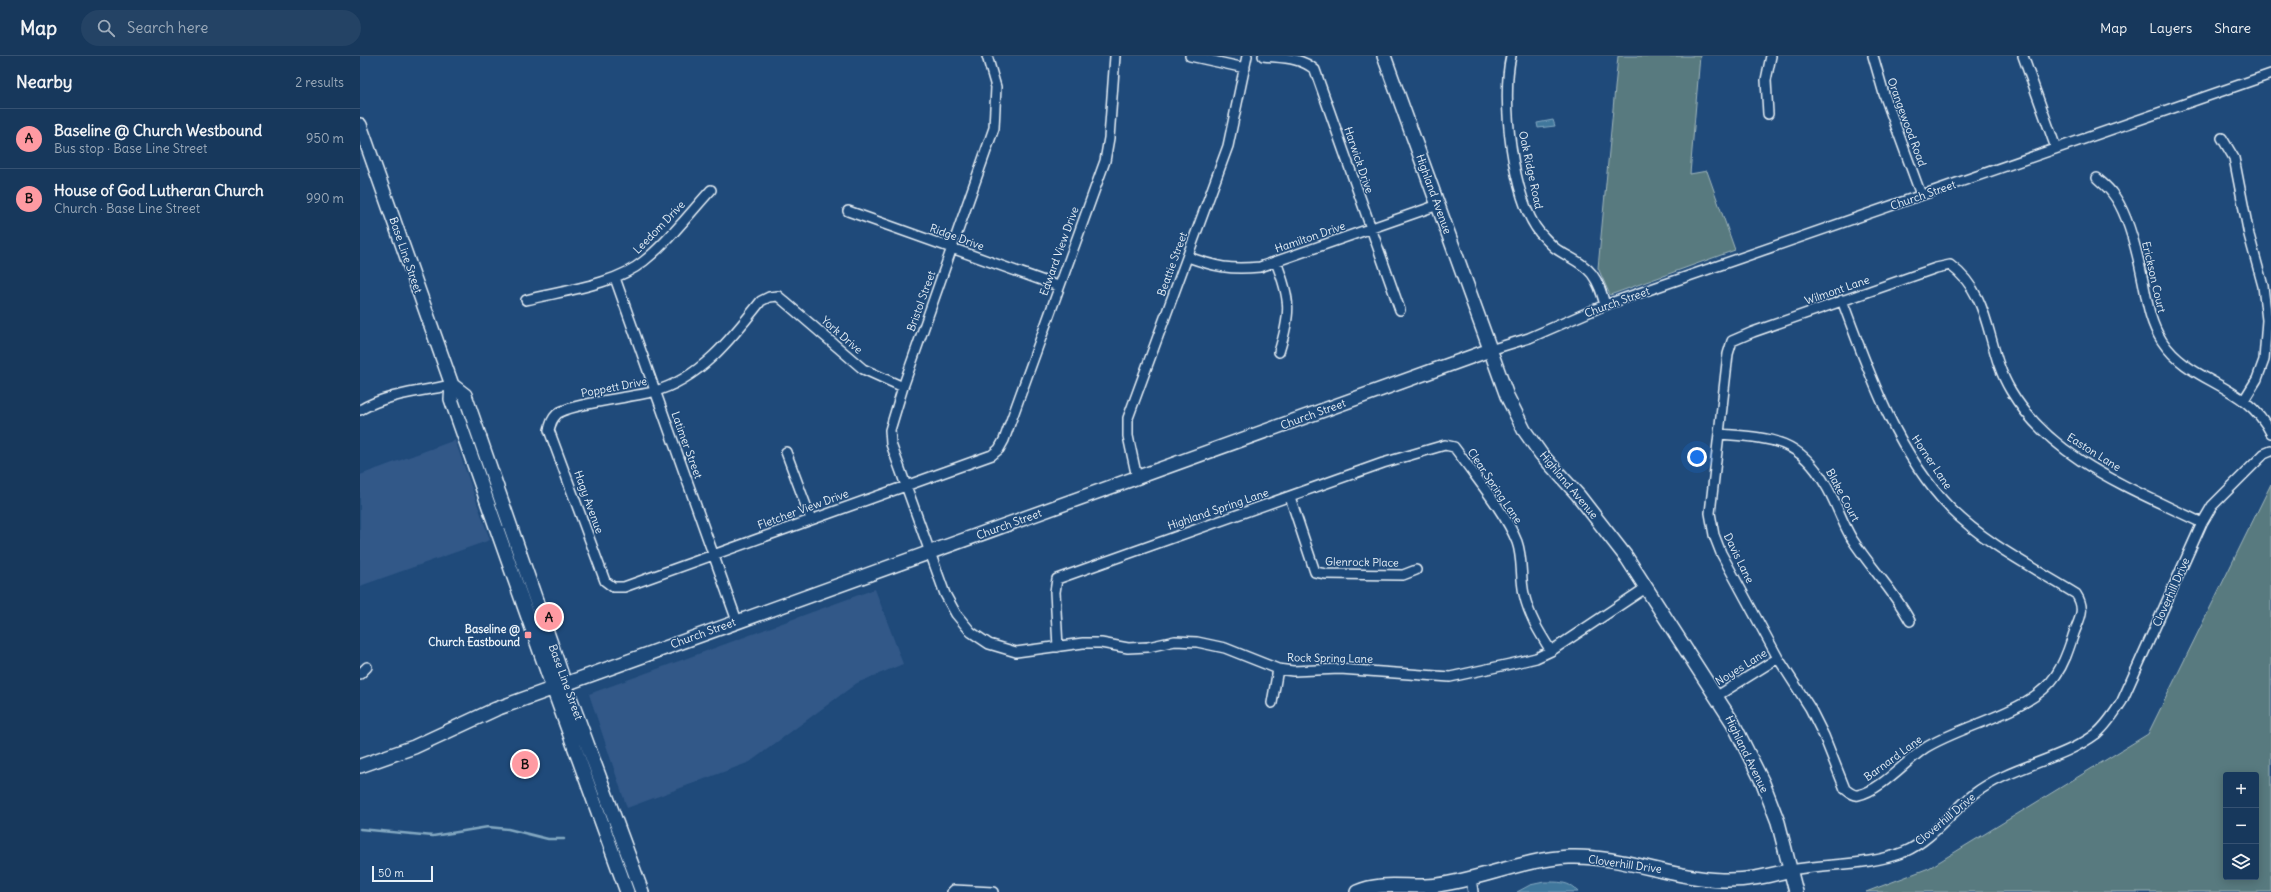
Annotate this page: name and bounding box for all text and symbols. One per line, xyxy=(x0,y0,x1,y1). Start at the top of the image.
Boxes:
search box xyxy=(81,10,361,46)
text: Map xyxy=(20,16,57,40)
icon: search xyxy=(95,17,117,39)
text: Search here xyxy=(127,18,208,37)
text: Map xyxy=(2100,19,2127,37)
text: Layers xyxy=(2149,19,2192,37)
text: Share xyxy=(2214,19,2251,37)
text: Nearby xyxy=(16,71,72,93)
text: 2 results xyxy=(295,74,344,91)
street label: Orangewood Road xyxy=(1884,76,1930,169)
text: Baseline @ Church Westbound xyxy=(54,121,262,140)
street label: Harwick Drive xyxy=(1341,125,1377,195)
text: A xyxy=(25,130,33,147)
text: 950 m xyxy=(306,130,344,147)
street label: Oak Ridge Road xyxy=(1516,130,1546,211)
text: Bus stop · Base Line Street xyxy=(54,140,207,157)
street label: Highland Avenue xyxy=(1413,152,1455,236)
street label: Church Street xyxy=(1888,177,1958,213)
text: House of God Lutheran Church xyxy=(54,181,264,200)
text: B xyxy=(25,190,33,207)
text: 990 m xyxy=(306,190,344,207)
street label: Leedom Drive xyxy=(630,197,688,256)
text: Church · Base Line Street xyxy=(54,200,200,217)
street label: Edward View Drive xyxy=(1036,205,1082,297)
street label: Base Line Street xyxy=(386,215,426,295)
street label: Hamilton Drive xyxy=(1273,218,1347,256)
street label: Ridge Drive xyxy=(928,221,986,253)
street label: Beattie Street xyxy=(1154,230,1190,298)
street label: Erickson Court xyxy=(2139,240,2169,314)
street label: Bristol Street xyxy=(904,269,939,333)
street label: Wilmont Lane xyxy=(1803,272,1871,308)
street label: Church Street xyxy=(1583,284,1652,320)
street label: York Drive xyxy=(818,313,866,357)
street label: Poppett Drive xyxy=(580,374,648,400)
street label: Church Street xyxy=(1279,396,1348,432)
street label: Latimer Street xyxy=(668,410,706,481)
street label: Easton Lane xyxy=(2064,430,2124,474)
street label: Horner Lane xyxy=(1909,432,1955,492)
street label: Clear Spring Lane xyxy=(1465,446,1525,526)
your location xyxy=(1687,447,1707,467)
street label: Highland Avenue xyxy=(1537,448,1601,522)
street label: Blake Court xyxy=(1823,466,1863,524)
street label: Hagy Avenue xyxy=(571,469,607,535)
street label: Highland Spring Lane xyxy=(1166,485,1270,533)
street label: Fletcher View Drive xyxy=(756,486,850,532)
street label: Church Street xyxy=(975,506,1044,542)
street label: Davis Lane xyxy=(1721,531,1757,585)
street label: Glenrock Place xyxy=(1325,554,1399,570)
street label: Cloverhill Drive xyxy=(2150,555,2192,629)
pin: A xyxy=(536,602,562,632)
street label: Church Street xyxy=(669,615,738,651)
place label: Baseline @ Church Eastbound xyxy=(428,622,521,649)
marker: Baseline @ Church Eastbound xyxy=(523,630,533,640)
street label: Base Line Street xyxy=(546,642,586,722)
street label: Noyes Lane xyxy=(1713,646,1769,688)
street label: Rock Spring Lane xyxy=(1287,650,1373,666)
street label: Highland Avenue xyxy=(1722,713,1772,795)
street label: Barnard Lane xyxy=(1861,732,1925,784)
pin: B xyxy=(512,749,538,779)
map controls xyxy=(2223,772,2259,880)
button: + xyxy=(2223,772,2259,808)
street label: Cloverhill Drive xyxy=(1912,790,1978,848)
button: − xyxy=(2223,808,2259,844)
button: layers xyxy=(2223,844,2259,880)
street label: Cloverhill Drive xyxy=(1587,852,1663,876)
scale bar xyxy=(372,864,433,883)
text: 50 m xyxy=(378,866,404,880)

